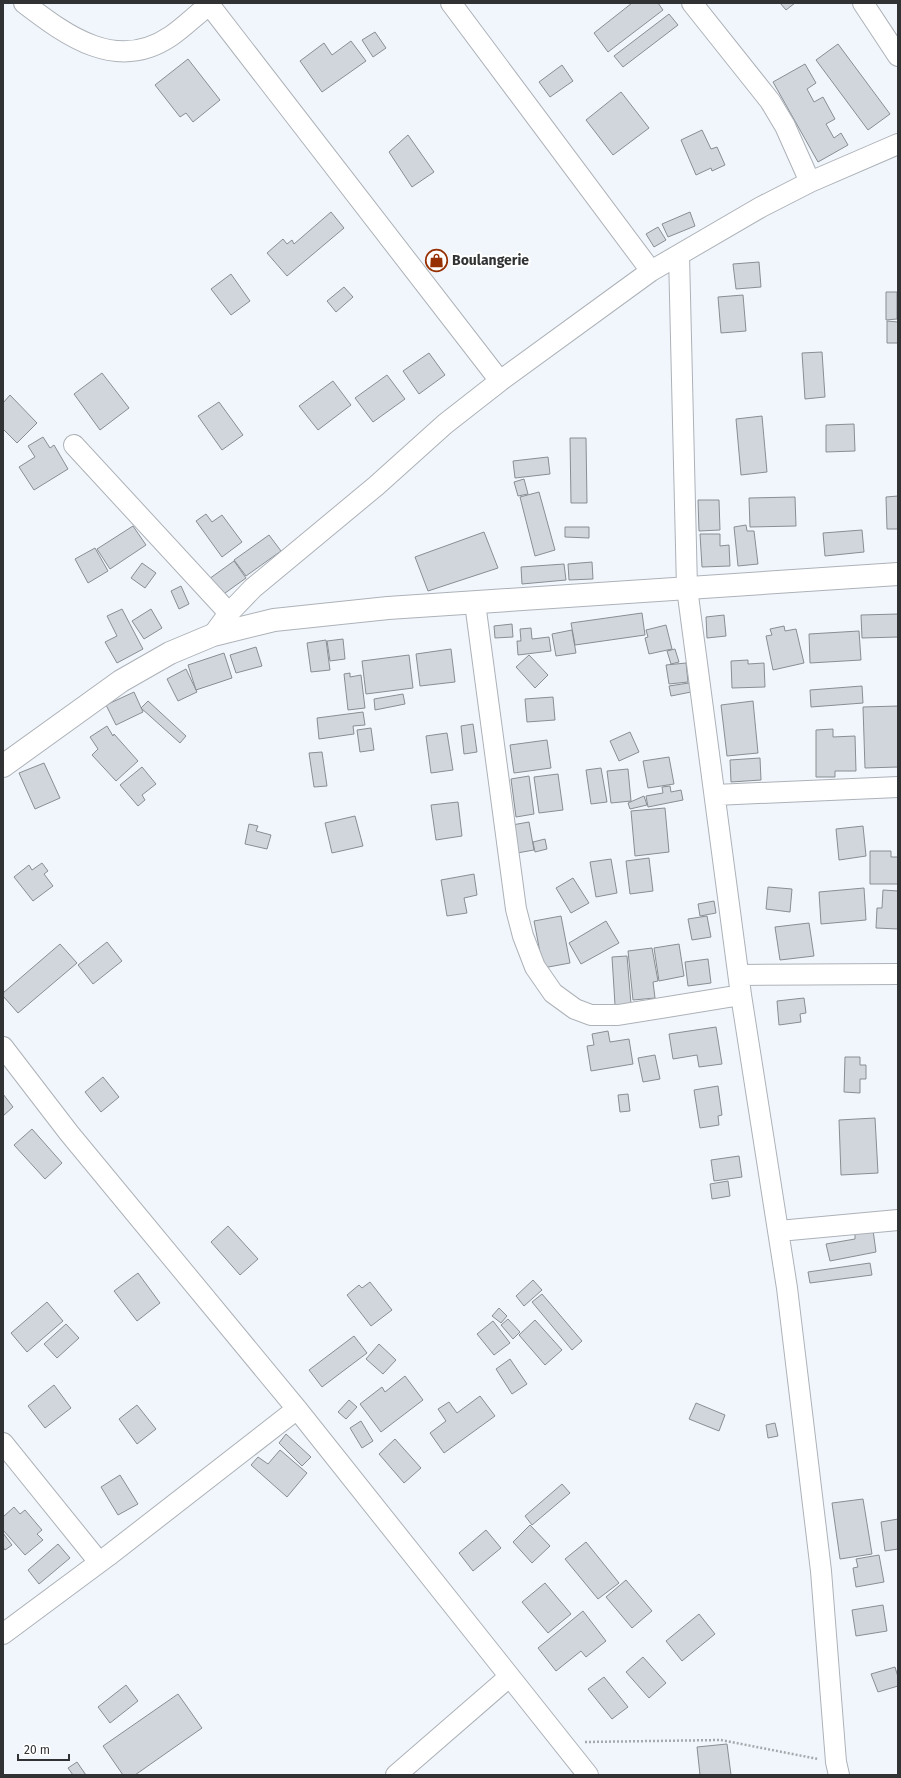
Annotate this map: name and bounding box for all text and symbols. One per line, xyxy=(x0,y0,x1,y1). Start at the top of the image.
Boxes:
shop icon: Boulangerie xyxy=(424,247,450,273)
place label: Boulangerie xyxy=(452,252,529,269)
scale bar xyxy=(18,1736,69,1762)
text: 20 m xyxy=(24,1743,50,1757)

